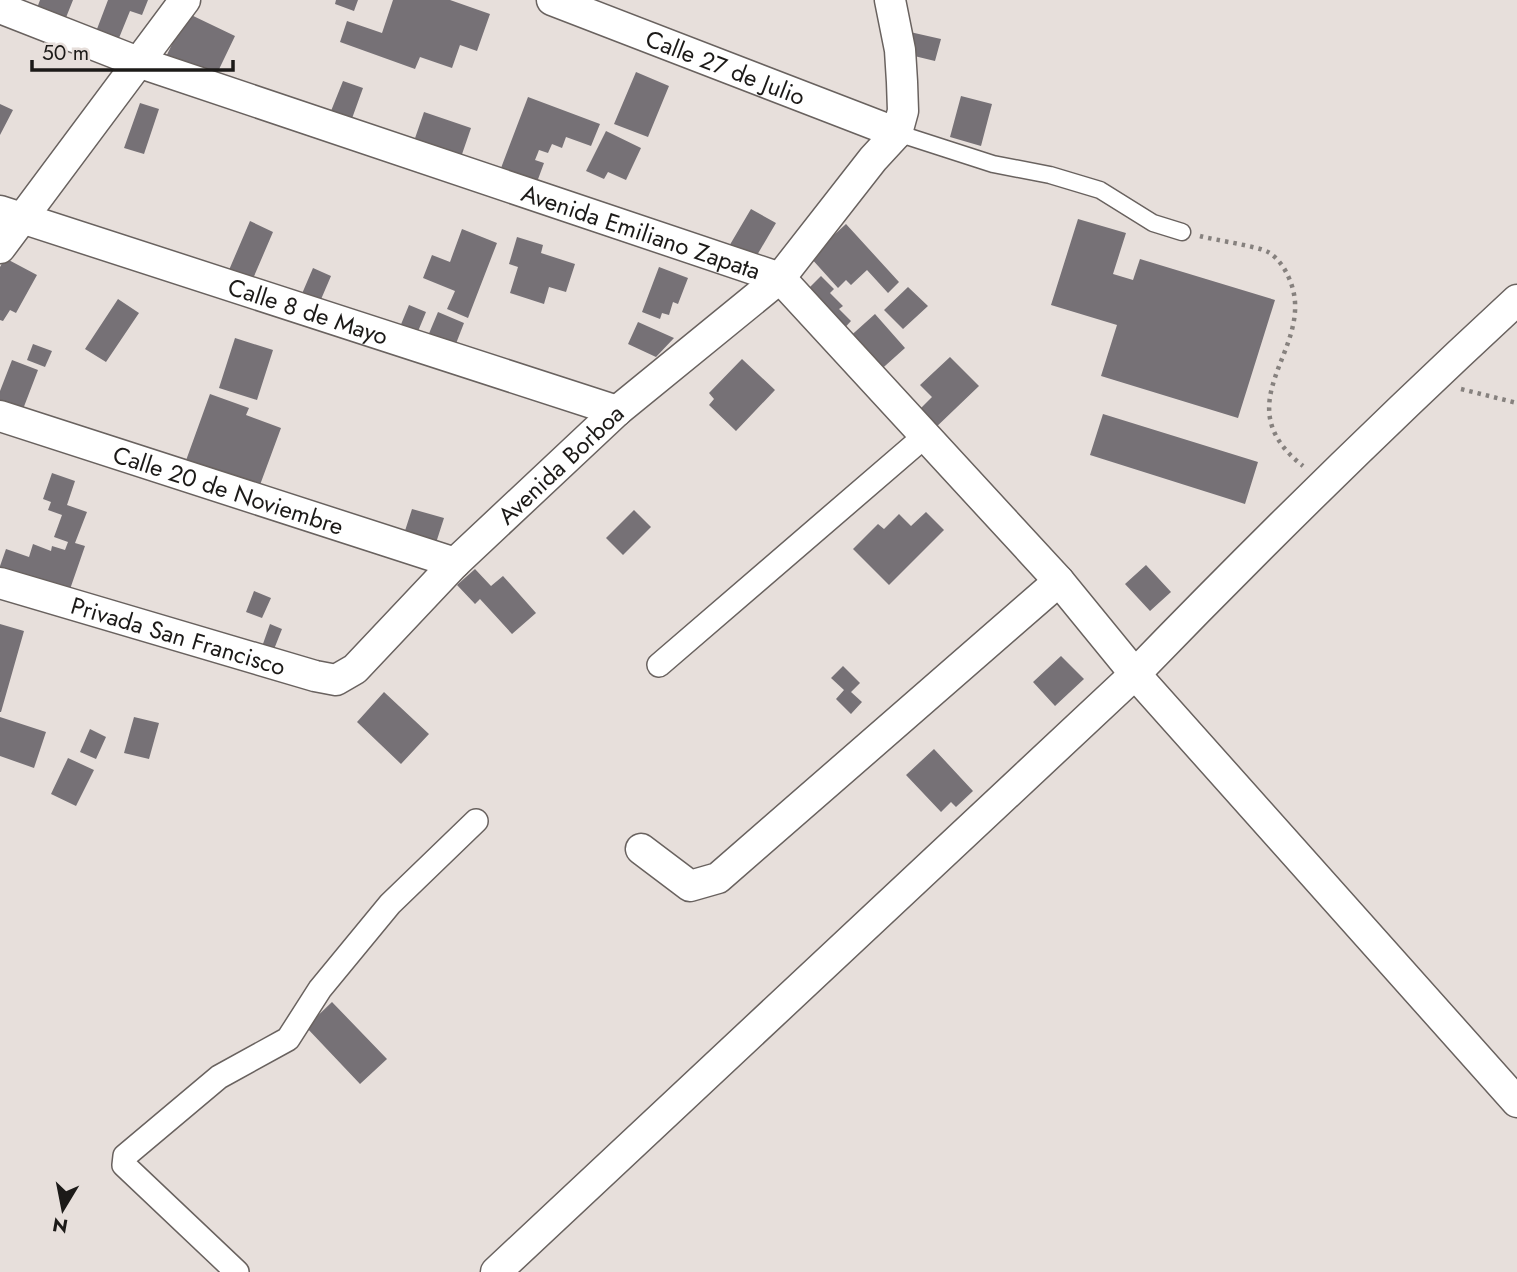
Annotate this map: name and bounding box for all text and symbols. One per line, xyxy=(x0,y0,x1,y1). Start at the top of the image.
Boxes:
street label: Calle 27 de Julio xyxy=(641,20,811,114)
scale bar xyxy=(32,28,233,72)
text: 50 m xyxy=(42,38,89,68)
street label: Avenida Emiliano Zapata xyxy=(517,175,765,288)
street label: Calle 8 de Mayo xyxy=(224,269,393,353)
street label: Avenida Borboa xyxy=(489,396,631,532)
street label: Calle 20 de Noviembre xyxy=(109,436,348,543)
street label: Privada San Francisco xyxy=(67,587,290,684)
north arrow xyxy=(28,1174,98,1244)
text: N xyxy=(50,1211,70,1240)

